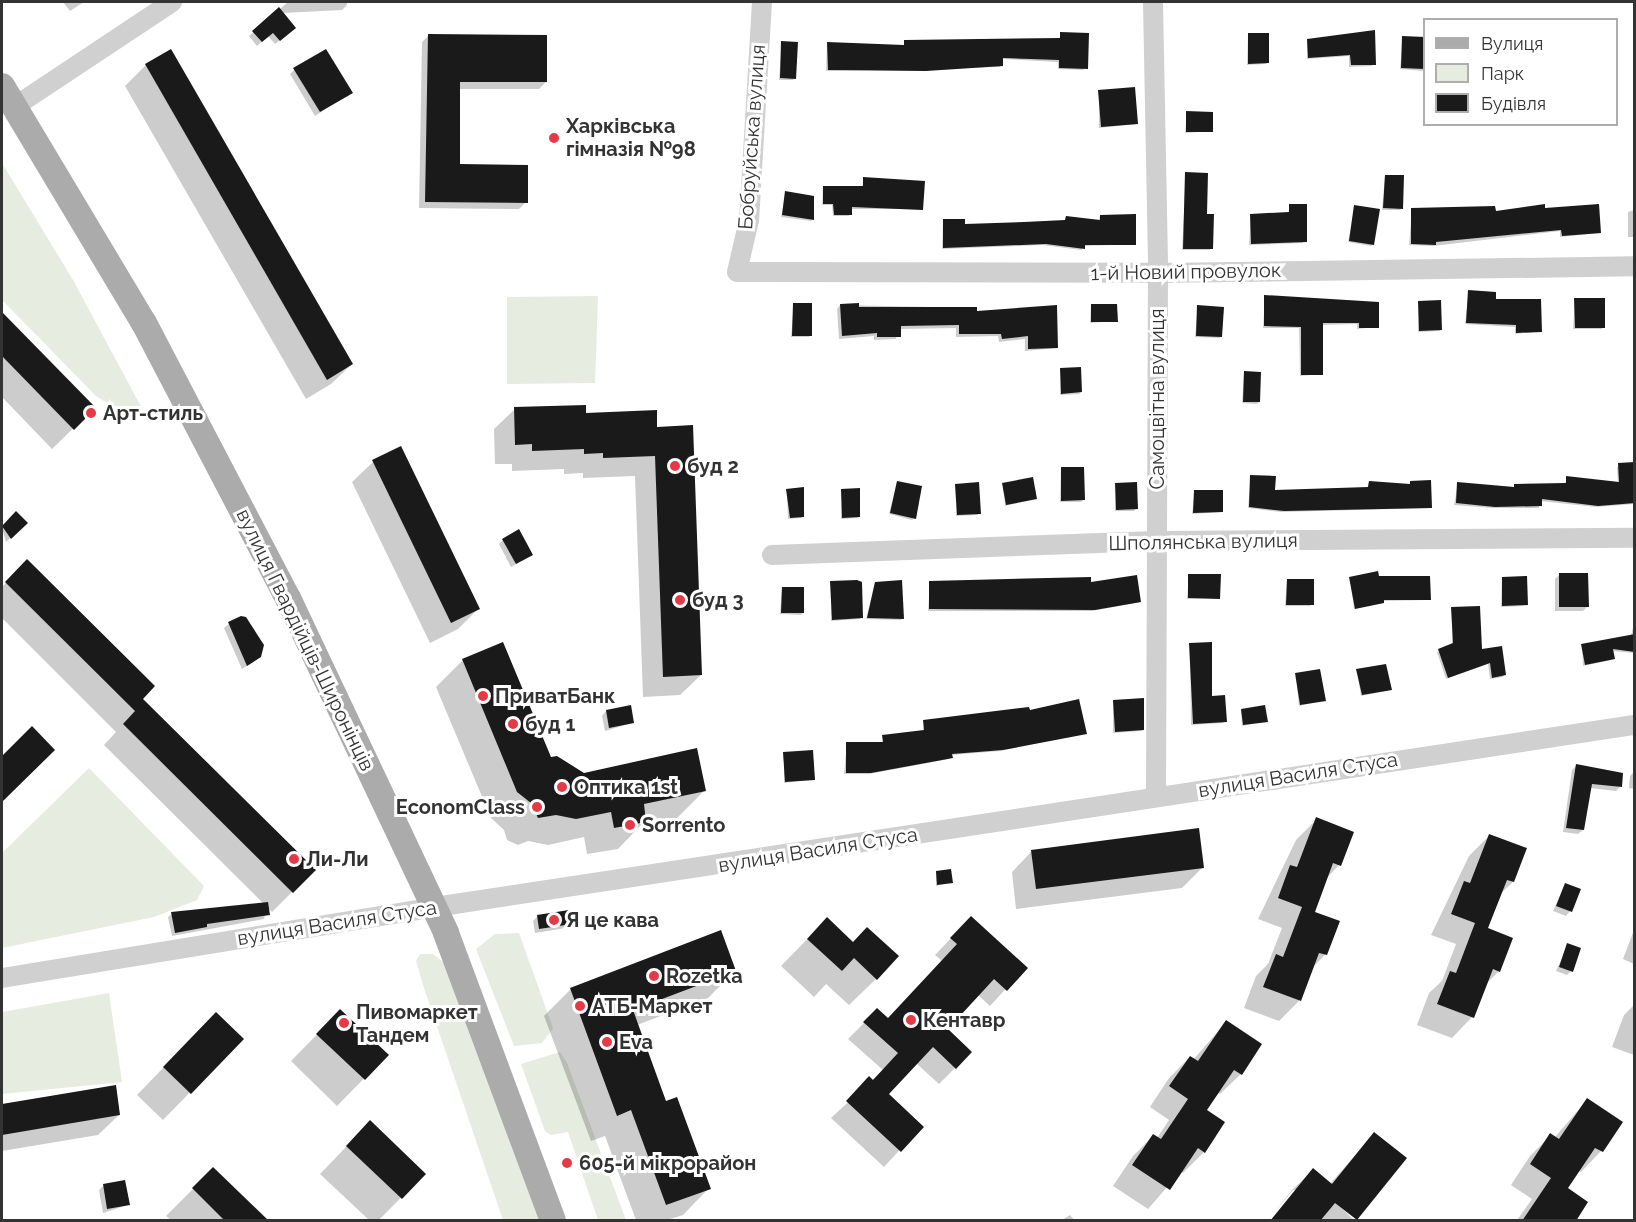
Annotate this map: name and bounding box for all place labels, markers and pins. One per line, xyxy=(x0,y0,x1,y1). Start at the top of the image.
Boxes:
place label: Харківська гімназія №98 xyxy=(566,114,696,161)
marker: Харківська гімназія №98 xyxy=(547,131,561,145)
place label: Арт-стиль xyxy=(103,401,203,425)
marker: Арт-стиль xyxy=(84,406,98,420)
place label: буд 2 xyxy=(687,454,739,478)
marker: буд 2 xyxy=(668,459,682,473)
place label: буд 3 xyxy=(692,588,744,612)
marker: буд 3 xyxy=(673,593,687,607)
place label: ПриватБанк xyxy=(495,684,615,708)
marker: ПриватБанк xyxy=(476,689,490,703)
place label: буд 1 xyxy=(525,712,575,736)
marker: буд 1 xyxy=(506,717,520,731)
place label: Оптика 1st xyxy=(574,775,678,799)
marker: Оптика 1st xyxy=(555,780,569,794)
place label: EconomClass xyxy=(396,795,525,819)
marker: EconomClass xyxy=(530,800,544,814)
place label: Sorrento xyxy=(642,813,725,837)
marker: Sorrento xyxy=(623,818,637,832)
place label: Ли-Ли xyxy=(306,847,368,871)
marker: Ли-Ли xyxy=(287,852,301,866)
place label: Я це кава xyxy=(566,908,659,932)
marker: Я це кава xyxy=(547,913,561,927)
place label: Rozetka xyxy=(666,964,743,988)
marker: Rozetka xyxy=(647,969,661,983)
place label: АТБ-Маркет xyxy=(592,994,712,1018)
marker: АТБ-Маркет xyxy=(573,999,587,1013)
place label: Пивомаркет Тандем xyxy=(356,1000,478,1047)
place label: Кентавр xyxy=(923,1008,1005,1032)
marker: Кентавр xyxy=(904,1013,918,1027)
marker: Пивомаркет Тандем xyxy=(337,1016,351,1030)
place label: Eva xyxy=(619,1030,653,1054)
marker: Eva xyxy=(600,1035,614,1049)
place label: 605-й мікрорайон xyxy=(579,1151,756,1175)
marker: 605-й мікрорайон xyxy=(560,1156,574,1170)

